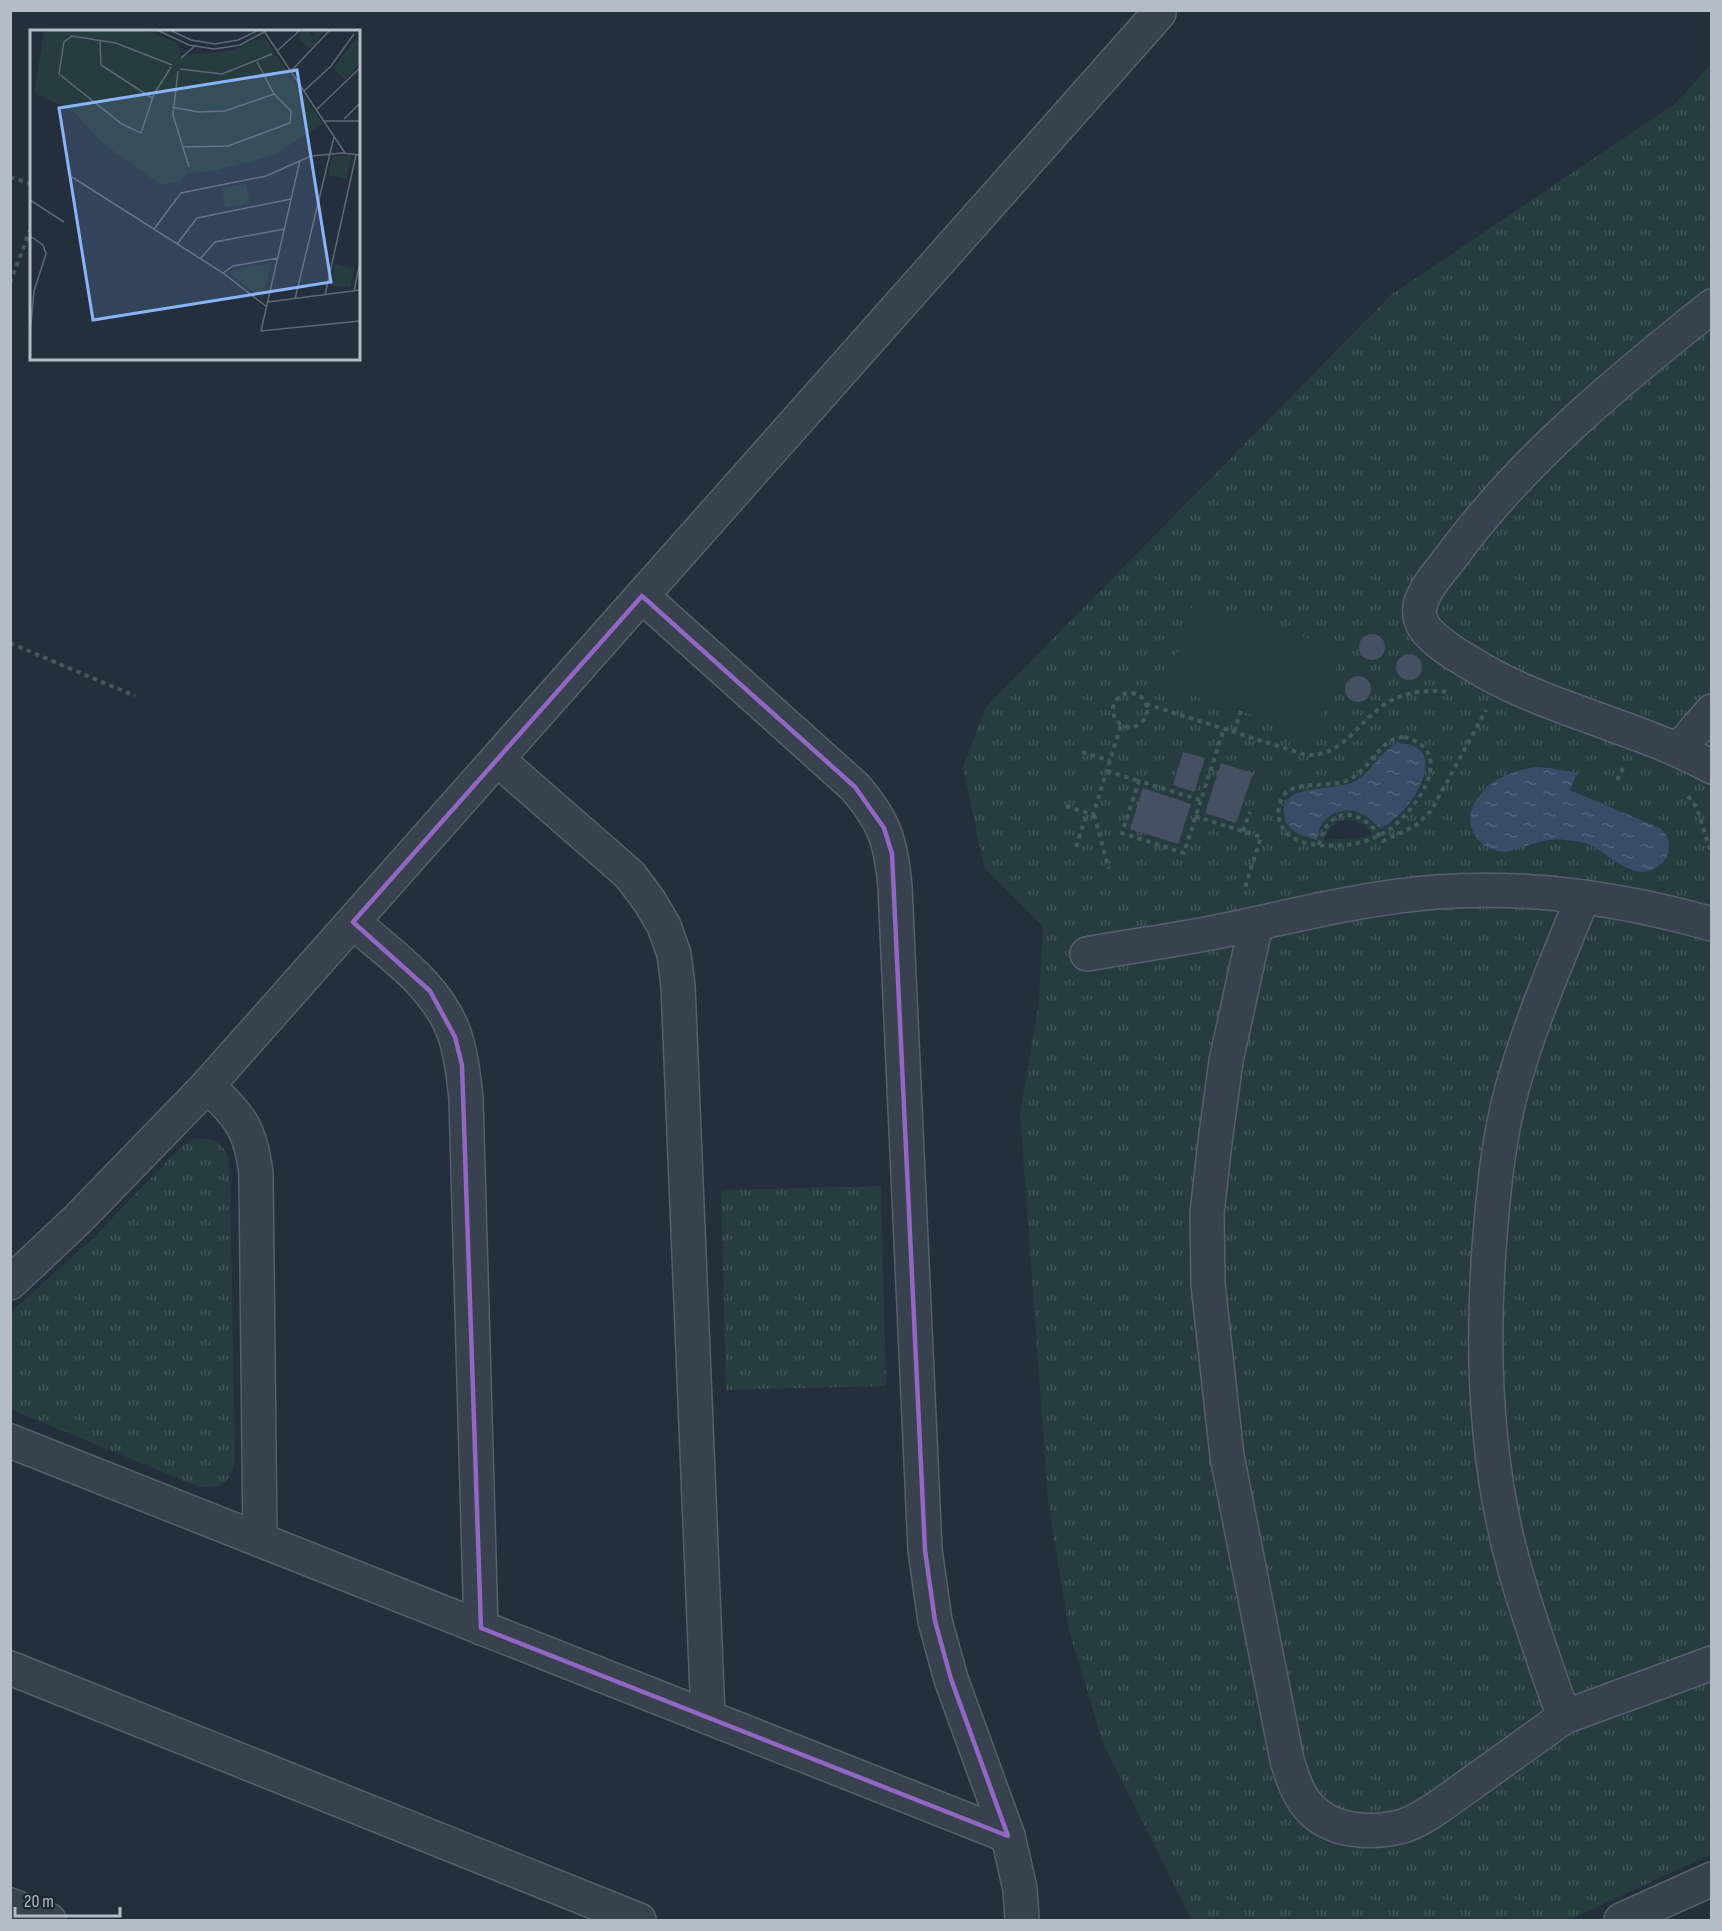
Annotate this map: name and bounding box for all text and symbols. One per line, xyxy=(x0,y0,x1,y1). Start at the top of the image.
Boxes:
inset map xyxy=(30,30,360,360)
scale bar xyxy=(15,1880,120,1918)
text: 20 m xyxy=(24,1891,54,1912)

